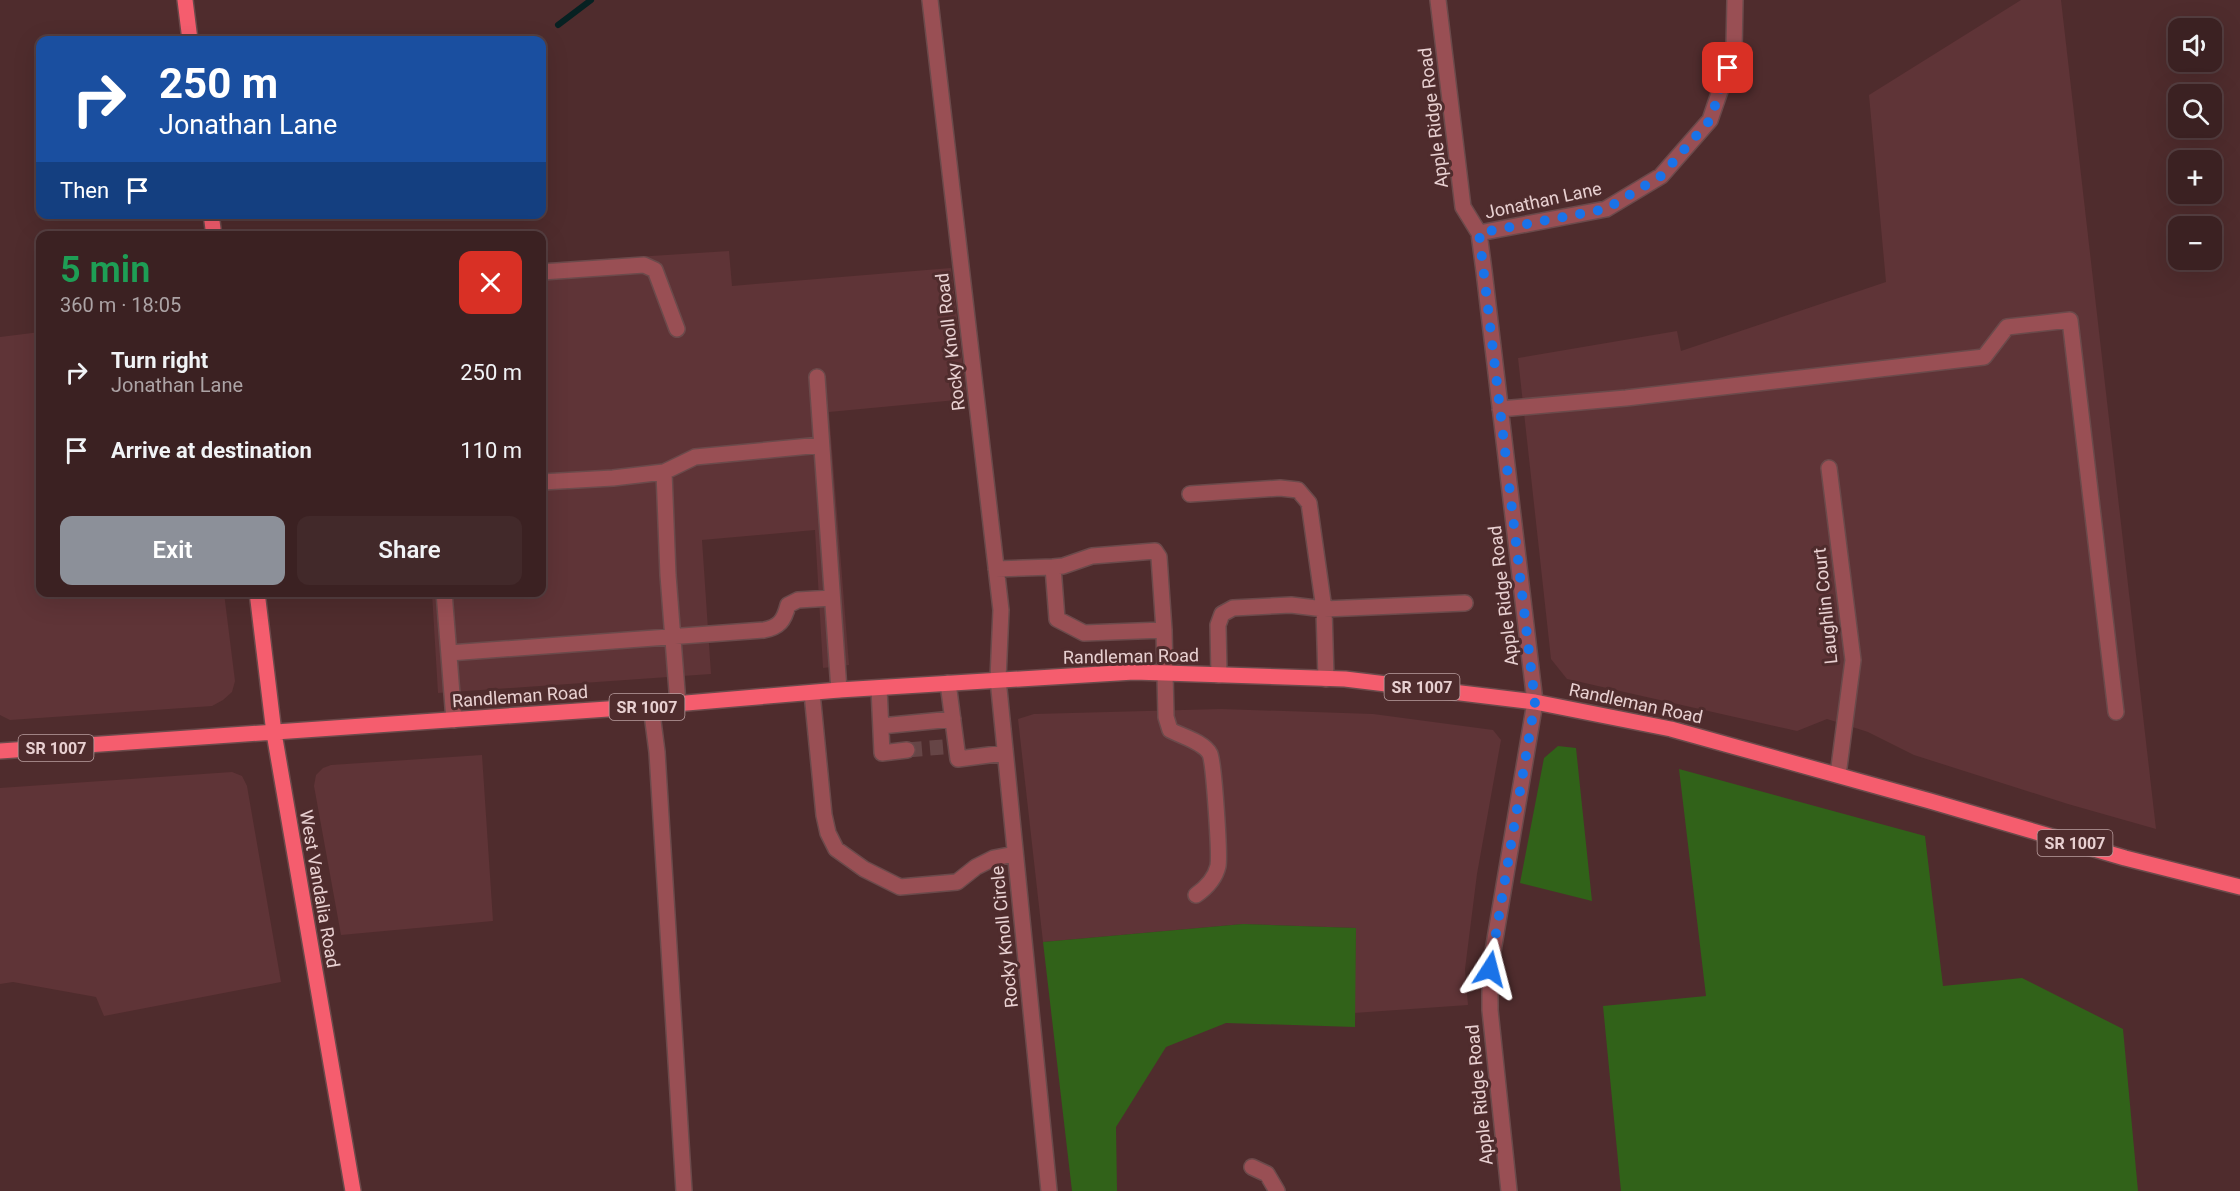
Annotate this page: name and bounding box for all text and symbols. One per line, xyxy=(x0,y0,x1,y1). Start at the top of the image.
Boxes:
map controls xyxy=(2168,18,2222,270)
button: sound xyxy=(2168,18,2222,72)
pin xyxy=(1702,42,1753,93)
street label: Apple Ridge Road xyxy=(1414,47,1452,189)
icon: arrive xyxy=(1711,51,1744,84)
text: 250 m xyxy=(159,59,278,108)
icon: right xyxy=(60,60,138,138)
button: search xyxy=(2168,84,2222,138)
text: Jonathan Lane xyxy=(159,109,337,141)
button: + xyxy=(2168,150,2222,204)
icon: arrive xyxy=(121,174,154,207)
street label: Jonathan Lane xyxy=(1483,177,1603,223)
text: Then xyxy=(60,178,109,203)
button: − xyxy=(2168,216,2222,270)
text: 5 min xyxy=(60,249,150,291)
button: close xyxy=(459,251,522,314)
street label: Rocky Knoll Road xyxy=(931,272,969,412)
text: 360 m · 18:05 xyxy=(60,293,181,317)
text: Turn right xyxy=(111,348,208,373)
icon: right xyxy=(60,356,93,389)
text: 250 m xyxy=(460,360,522,385)
text: Jonathan Lane xyxy=(111,373,243,397)
icon: arrive xyxy=(60,434,93,467)
text: Arrive at destination xyxy=(111,438,312,463)
text: 110 m xyxy=(460,438,522,463)
button: Exit xyxy=(60,516,285,585)
button: Share xyxy=(297,516,522,585)
street label: Apple Ridge Road xyxy=(1484,525,1522,667)
street label: Laughlin Court xyxy=(1808,547,1842,665)
street label: Randleman Road xyxy=(1063,644,1199,668)
road number: SR 1007 xyxy=(1384,674,1460,700)
street label: Randleman Road xyxy=(1567,679,1705,727)
street label: Randleman Road xyxy=(451,681,589,711)
road number: SR 1007 xyxy=(610,694,684,720)
road number: SR 1007 xyxy=(19,735,94,761)
street label: West Vandalia Road xyxy=(296,808,344,970)
road number: SR 1007 xyxy=(2038,830,2112,856)
street label: Rocky Knoll Circle xyxy=(986,865,1022,1009)
position arrow xyxy=(1458,937,1522,1001)
street label: Apple Ridge Road xyxy=(1461,1024,1497,1166)

